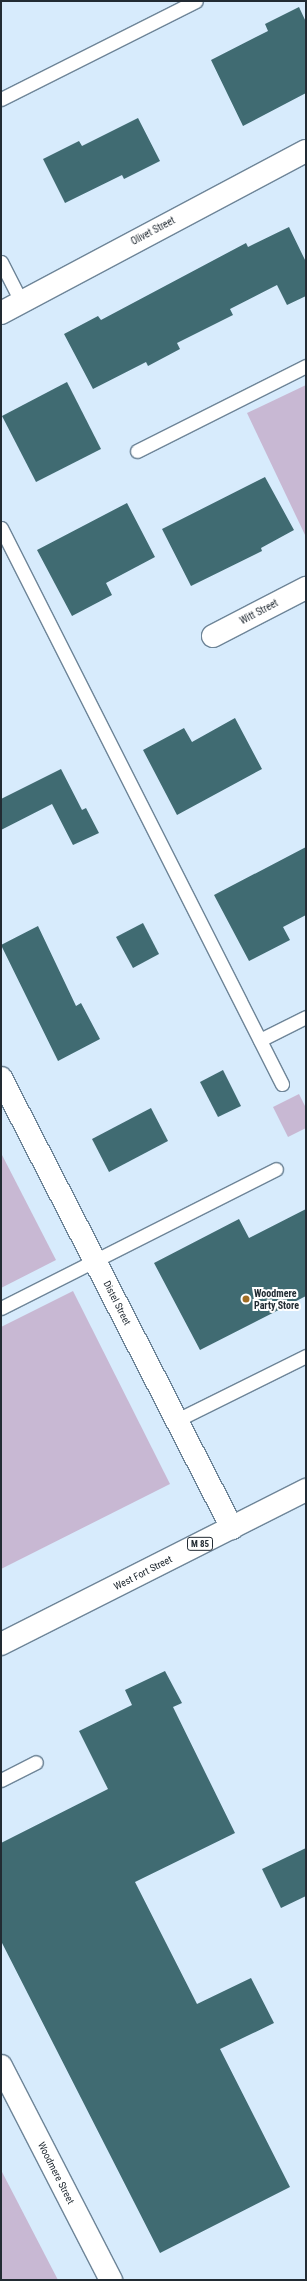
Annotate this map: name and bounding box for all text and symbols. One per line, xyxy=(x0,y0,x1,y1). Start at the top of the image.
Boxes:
street label: Olivet Street xyxy=(129,214,177,248)
street label: Witt Street xyxy=(238,597,280,627)
street label: Distel Street xyxy=(101,1279,133,1327)
place label: Woodmere Party Store xyxy=(254,1287,299,1310)
marker: Woodmere Party Store xyxy=(241,1294,251,1304)
road number: M 85 xyxy=(187,1537,213,1551)
street label: West Fort Street xyxy=(112,1553,174,1593)
street label: Woodmere Street xyxy=(35,2140,77,2206)

